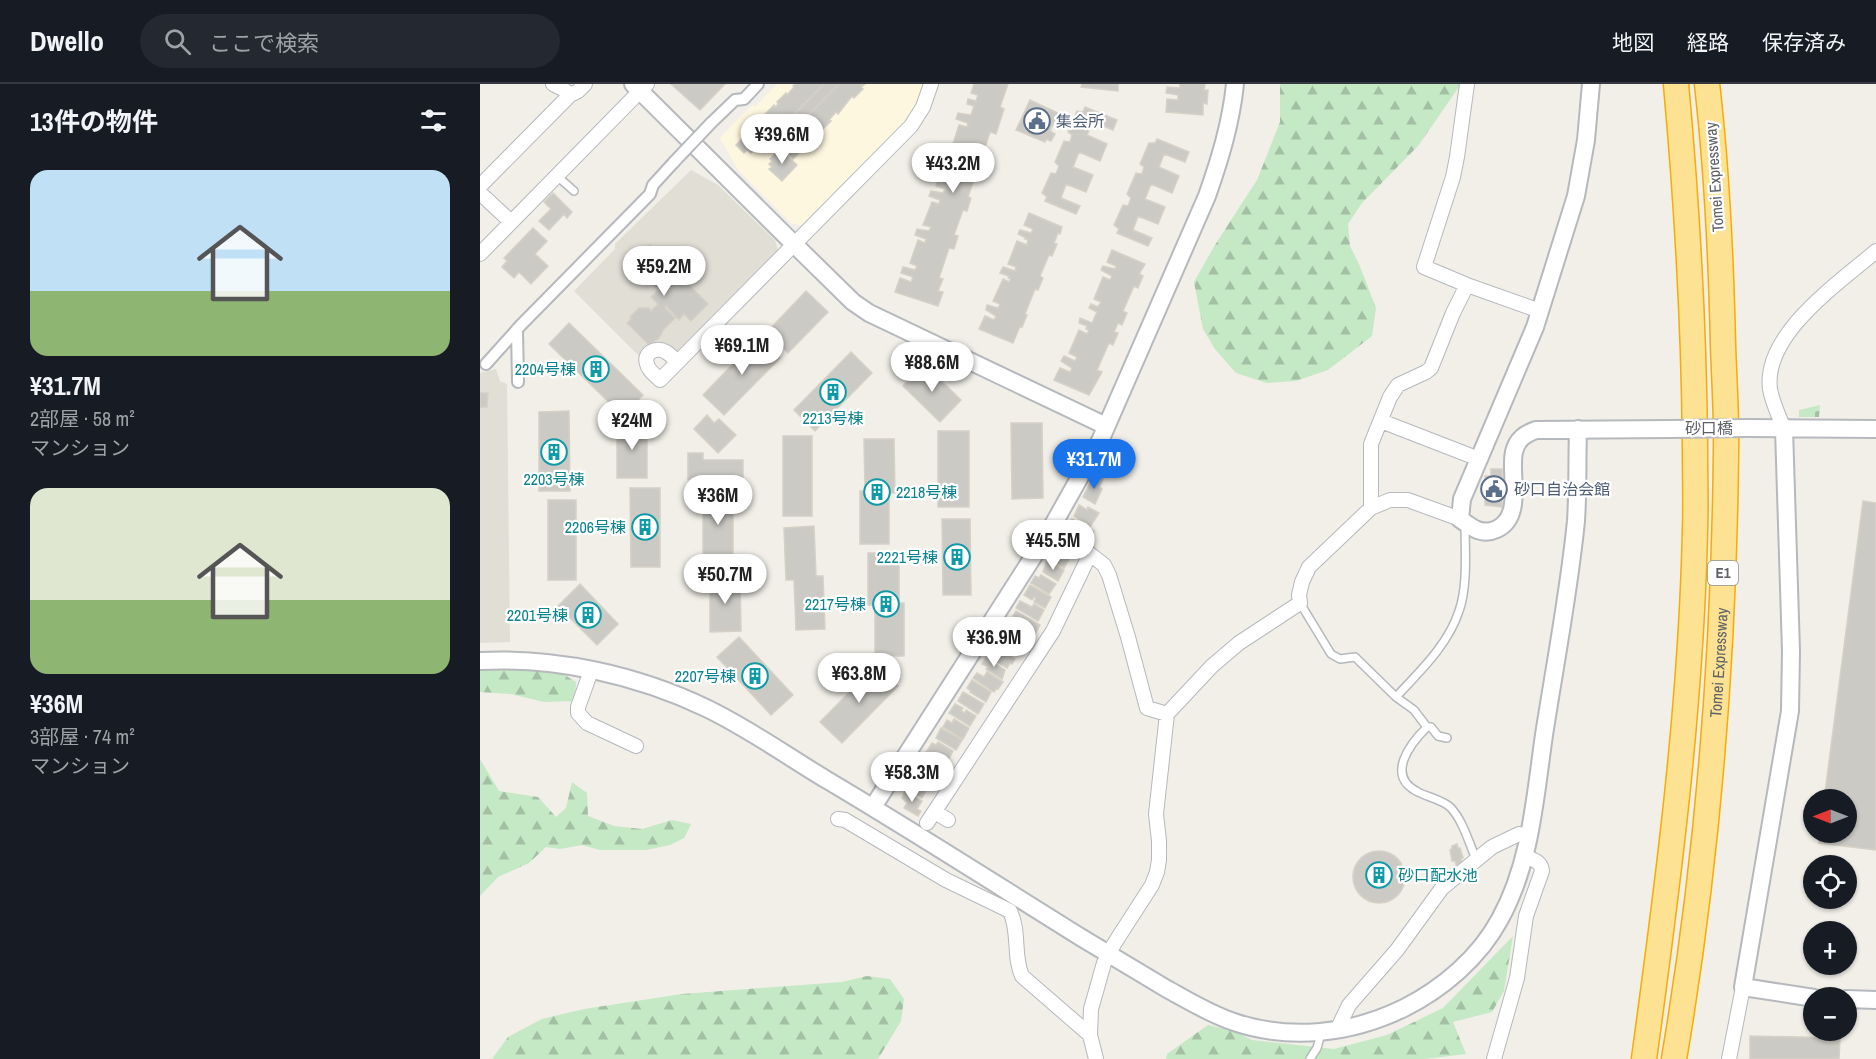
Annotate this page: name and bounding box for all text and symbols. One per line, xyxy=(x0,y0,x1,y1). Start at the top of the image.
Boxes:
search box xyxy=(140,14,560,68)
text: Dwello xyxy=(30,22,104,60)
icon: search xyxy=(161,25,194,58)
text: ここで検索 xyxy=(209,28,319,58)
text: 地図 xyxy=(1612,28,1654,57)
text: 経路 xyxy=(1687,28,1729,57)
text: 保存済み xyxy=(1762,28,1846,57)
text: 13件の物件 xyxy=(30,104,158,139)
icon: filters xyxy=(417,104,450,137)
public building icon: 集会所 xyxy=(1022,106,1052,136)
place label: 集会所 xyxy=(1056,110,1104,132)
pin: ¥39.6M xyxy=(733,114,831,165)
text: ¥39.6M xyxy=(755,120,809,147)
street label: Tomei Expressway xyxy=(1699,121,1729,233)
pin: ¥43.2M xyxy=(904,143,1002,194)
text: ¥43.2M xyxy=(926,149,980,176)
icon: home xyxy=(186,209,294,317)
pin: ¥59.2M xyxy=(615,246,713,297)
text: ¥59.2M xyxy=(637,252,691,279)
pin: ¥69.1M xyxy=(693,325,791,376)
text: ¥69.1M xyxy=(715,331,769,358)
pin: ¥88.6M xyxy=(883,342,981,393)
text: ¥88.6M xyxy=(905,348,959,375)
building icon: 2204号棟 xyxy=(581,354,611,384)
place label: 2204号棟 xyxy=(515,358,576,380)
text: ¥31.7M xyxy=(30,368,101,403)
building icon: 2213号棟 xyxy=(818,377,848,407)
pin: ¥24M xyxy=(596,400,668,451)
text: 2部屋 · 58 m² xyxy=(30,405,135,432)
text: ¥24M xyxy=(611,406,653,433)
place label: 2213号棟 xyxy=(802,407,864,429)
street label: 砂口橋 xyxy=(1685,417,1733,439)
text: マンション xyxy=(30,434,130,461)
building icon: 2203号棟 xyxy=(539,437,569,467)
pin: ¥31.7M xyxy=(1045,439,1143,490)
text: ¥31.7M xyxy=(1067,445,1121,472)
place label: 2203号棟 xyxy=(523,468,585,490)
public building icon: 砂口自治会館 xyxy=(1479,474,1509,504)
pin: ¥36M xyxy=(682,475,754,526)
building icon: 2218号棟 xyxy=(862,477,892,507)
place label: 砂口自治会館 xyxy=(1514,478,1610,500)
text: ¥36M xyxy=(697,481,739,508)
place label: 2218号棟 xyxy=(896,481,957,503)
building icon: 2206号棟 xyxy=(630,512,660,542)
place label: 2206号棟 xyxy=(565,516,626,538)
pin: ¥45.5M xyxy=(1004,520,1102,571)
text: ¥45.5M xyxy=(1026,526,1080,553)
icon: home xyxy=(186,527,294,635)
building icon: 2221号棟 xyxy=(942,542,972,572)
place label: 2221号棟 xyxy=(877,546,938,568)
pin: ¥50.7M xyxy=(676,554,774,605)
text: ¥50.7M xyxy=(698,560,752,587)
road number: E1 xyxy=(1708,561,1738,585)
building icon: 2217号棟 xyxy=(871,589,901,619)
place label: 2217号棟 xyxy=(805,593,866,615)
building icon: 2201号棟 xyxy=(573,600,603,630)
place label: 2201号棟 xyxy=(507,604,568,626)
street label: Tomei Expressway xyxy=(1704,607,1733,718)
pin: ¥36.9M xyxy=(945,617,1043,668)
text: ¥36.9M xyxy=(967,623,1021,650)
pin: ¥63.8M xyxy=(810,653,908,704)
text: ¥63.8M xyxy=(832,659,886,686)
building icon: 2207号棟 xyxy=(740,661,770,691)
place label: 2207号棟 xyxy=(675,665,736,687)
text: ¥36M xyxy=(30,686,83,721)
text: 3部屋 · 74 m² xyxy=(30,723,135,750)
text: マンション xyxy=(30,752,130,779)
pin: ¥58.3M xyxy=(863,752,961,803)
text: ¥58.3M xyxy=(885,758,939,785)
north arrow xyxy=(1803,789,1857,843)
map controls xyxy=(1803,789,1857,1041)
button: locate xyxy=(1803,855,1857,909)
building icon: 砂口配水池 xyxy=(1364,860,1394,890)
place label: 砂口配水池 xyxy=(1398,864,1478,886)
button: + xyxy=(1803,921,1857,975)
button: − xyxy=(1803,987,1857,1041)

